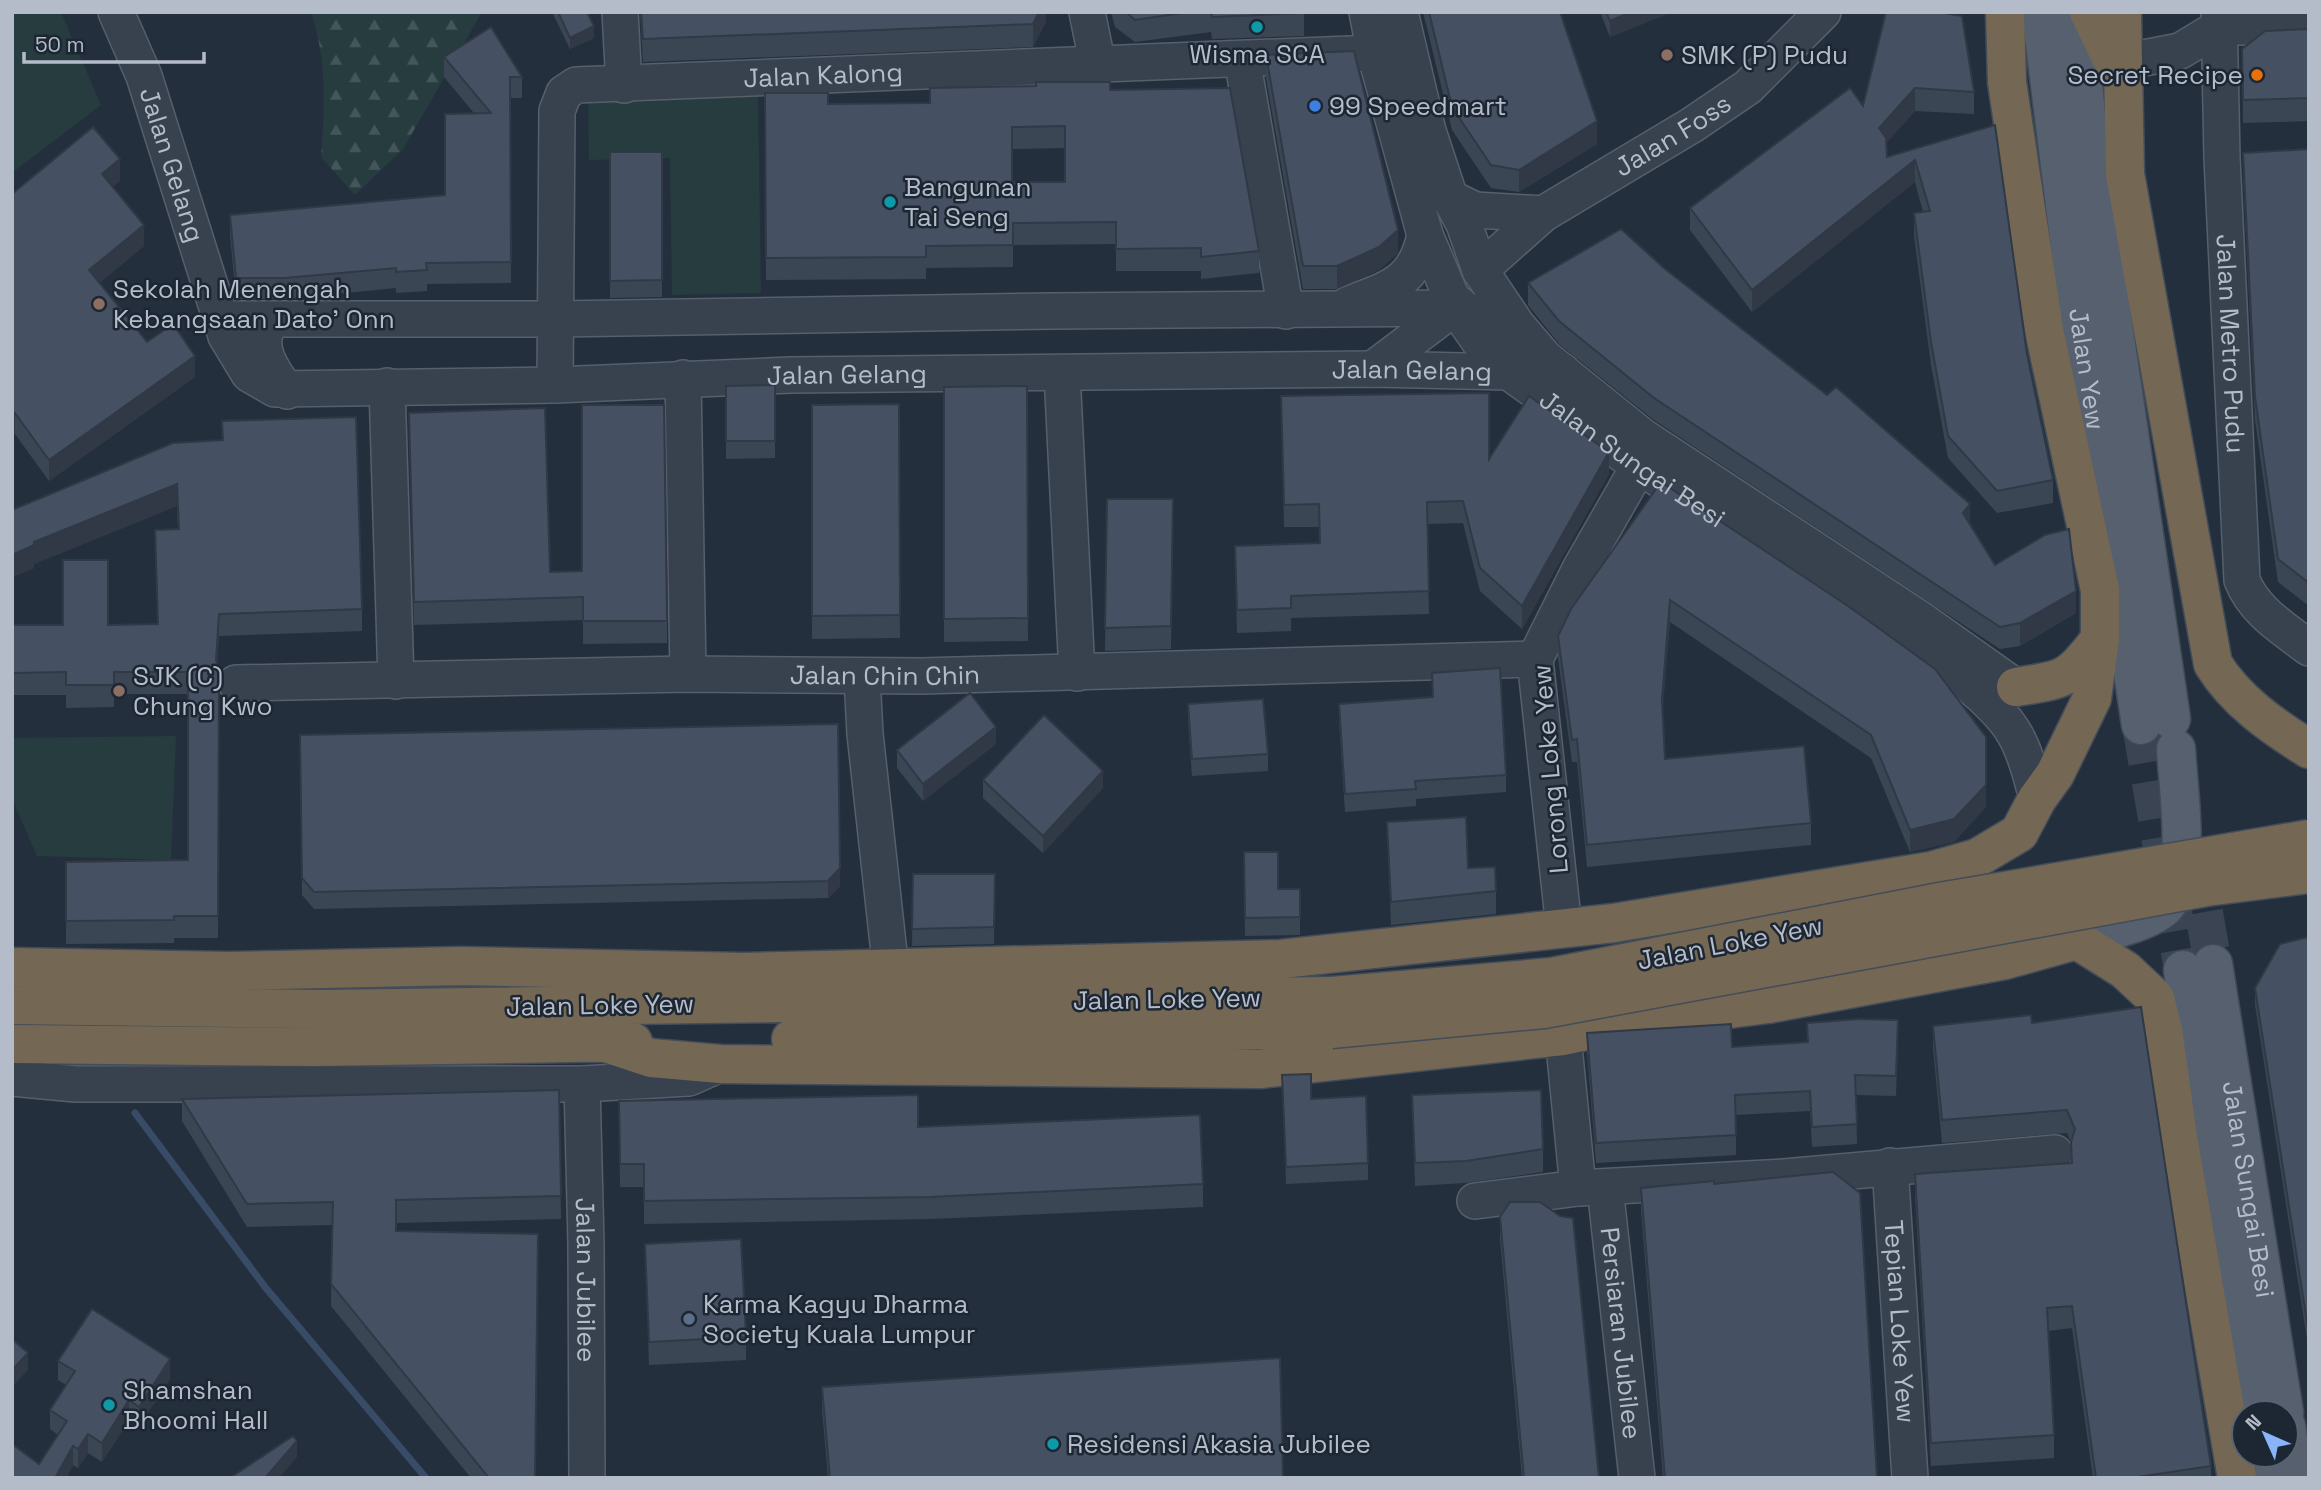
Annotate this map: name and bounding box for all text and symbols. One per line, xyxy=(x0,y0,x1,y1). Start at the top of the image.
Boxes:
marker: Wisma SCA xyxy=(1249,19,1265,35)
scale bar xyxy=(24,21,205,65)
text: 50 m xyxy=(35,31,85,58)
place label: Wisma SCA xyxy=(1189,37,1325,71)
place label: SMK (P) Pudu xyxy=(1681,38,1848,72)
marker: SMK (P) Pudu xyxy=(1659,47,1675,63)
street label: Jalan Kalong xyxy=(743,55,904,95)
place label: Secret Recipe xyxy=(2067,58,2243,92)
marker: Secret Recipe xyxy=(2249,67,2265,83)
street label: Jalan Gelang xyxy=(132,83,212,246)
street label: Jalan Foss xyxy=(1608,86,1738,184)
place label: 99 Speedmart xyxy=(1329,89,1507,123)
marker: 99 Speedmart xyxy=(1307,98,1323,114)
place label: Bangunan Tai Seng xyxy=(904,170,1032,234)
marker: Bangunan Tai Seng xyxy=(882,194,898,210)
street label: Jalan Metro Pudu xyxy=(2209,233,2253,454)
place label: Sekolah Menengah Kebangsaan Dato' Onn xyxy=(113,272,395,336)
marker: Sekolah Menengah Kebangsaan Dato' Onn xyxy=(91,296,107,312)
street label: Jalan Yew xyxy=(2061,306,2113,432)
street label: Jalan Gelang xyxy=(1331,352,1492,389)
street label: Jalan Gelang xyxy=(766,357,927,393)
street label: Jalan Sungai Besi xyxy=(1533,382,1732,535)
street label: Jalan Chin Chin xyxy=(790,657,981,693)
place label: SJK (C) Chung Kwo xyxy=(133,659,273,723)
street label: Lorong Loke Yew xyxy=(1524,663,1576,875)
marker: SJK (C) Chung Kwo xyxy=(111,683,127,699)
street label: Jalan Loke Yew xyxy=(1634,908,1826,978)
street label: Jalan Loke Yew xyxy=(1072,980,1262,1018)
street label: Jalan Loke Yew xyxy=(505,986,695,1024)
street label: Jalan Sungai Besi xyxy=(2215,1078,2282,1300)
street label: Jalan Jubilee xyxy=(568,1197,604,1362)
street label: Tepian Loke Yew xyxy=(1877,1219,1923,1424)
street label: Persiaran Jubilee xyxy=(1593,1225,1650,1441)
place label: Karma Kagyu Dharma Society Kuala Lumpur xyxy=(703,1287,976,1351)
marker: Karma Kagyu Dharma Society Kuala Lumpur xyxy=(681,1311,697,1327)
place label: Shamshan Bhoomi Hall xyxy=(123,1373,268,1437)
marker: Shamshan Bhoomi Hall xyxy=(101,1397,117,1413)
north arrow xyxy=(2230,1399,2300,1469)
text: N xyxy=(2240,1409,2267,1436)
place label: Residensi Akasia Jubilee xyxy=(1067,1427,1371,1461)
marker: Residensi Akasia Jubilee xyxy=(1045,1436,1061,1452)

